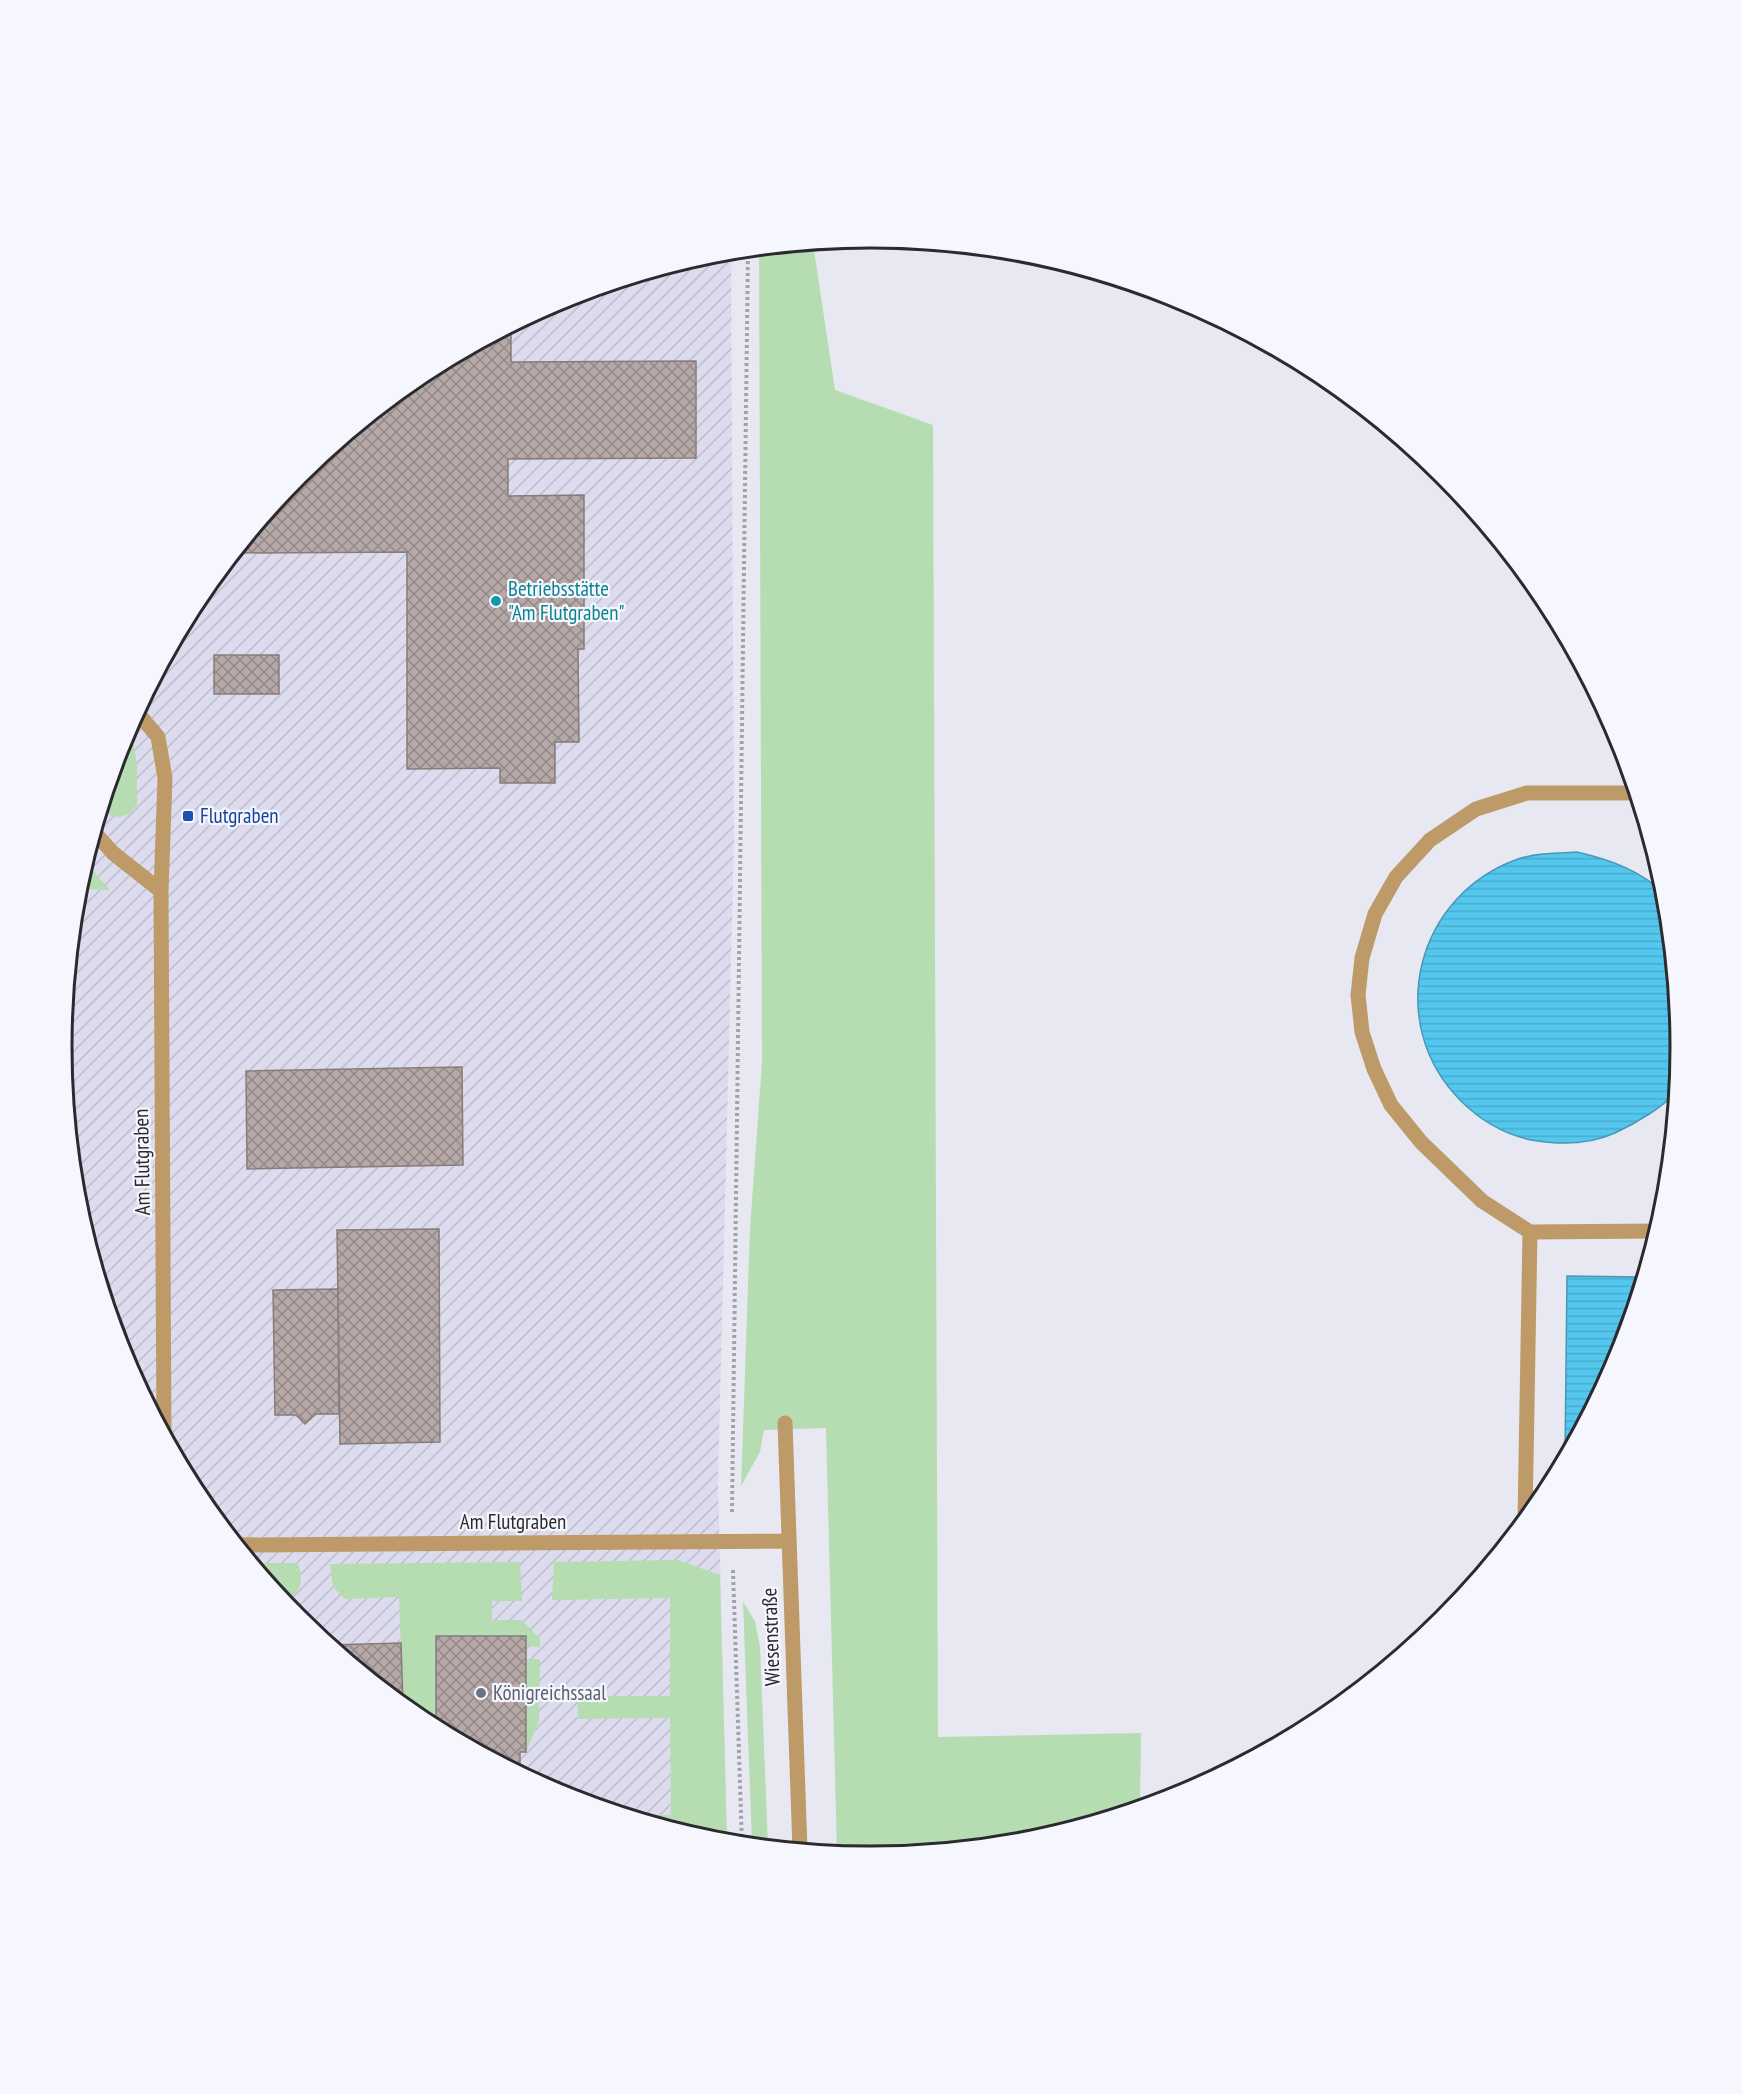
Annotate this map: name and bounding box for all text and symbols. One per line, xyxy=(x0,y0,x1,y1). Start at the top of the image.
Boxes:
place label: Betriebsstätte "Am Flutgraben" xyxy=(508,575,625,626)
marker: Betriebsstätte "Am Flutgraben" xyxy=(489,594,503,608)
place label: Flutgraben xyxy=(200,802,279,829)
marker: Flutgraben xyxy=(181,809,195,823)
street label: Am Flutgraben xyxy=(127,1108,156,1216)
street label: Am Flutgraben xyxy=(460,1508,566,1535)
street label: Wiesenstraße xyxy=(755,1587,786,1687)
place label: Königreichssaal xyxy=(493,1679,606,1706)
marker: Königreichssaal xyxy=(474,1686,488,1700)

